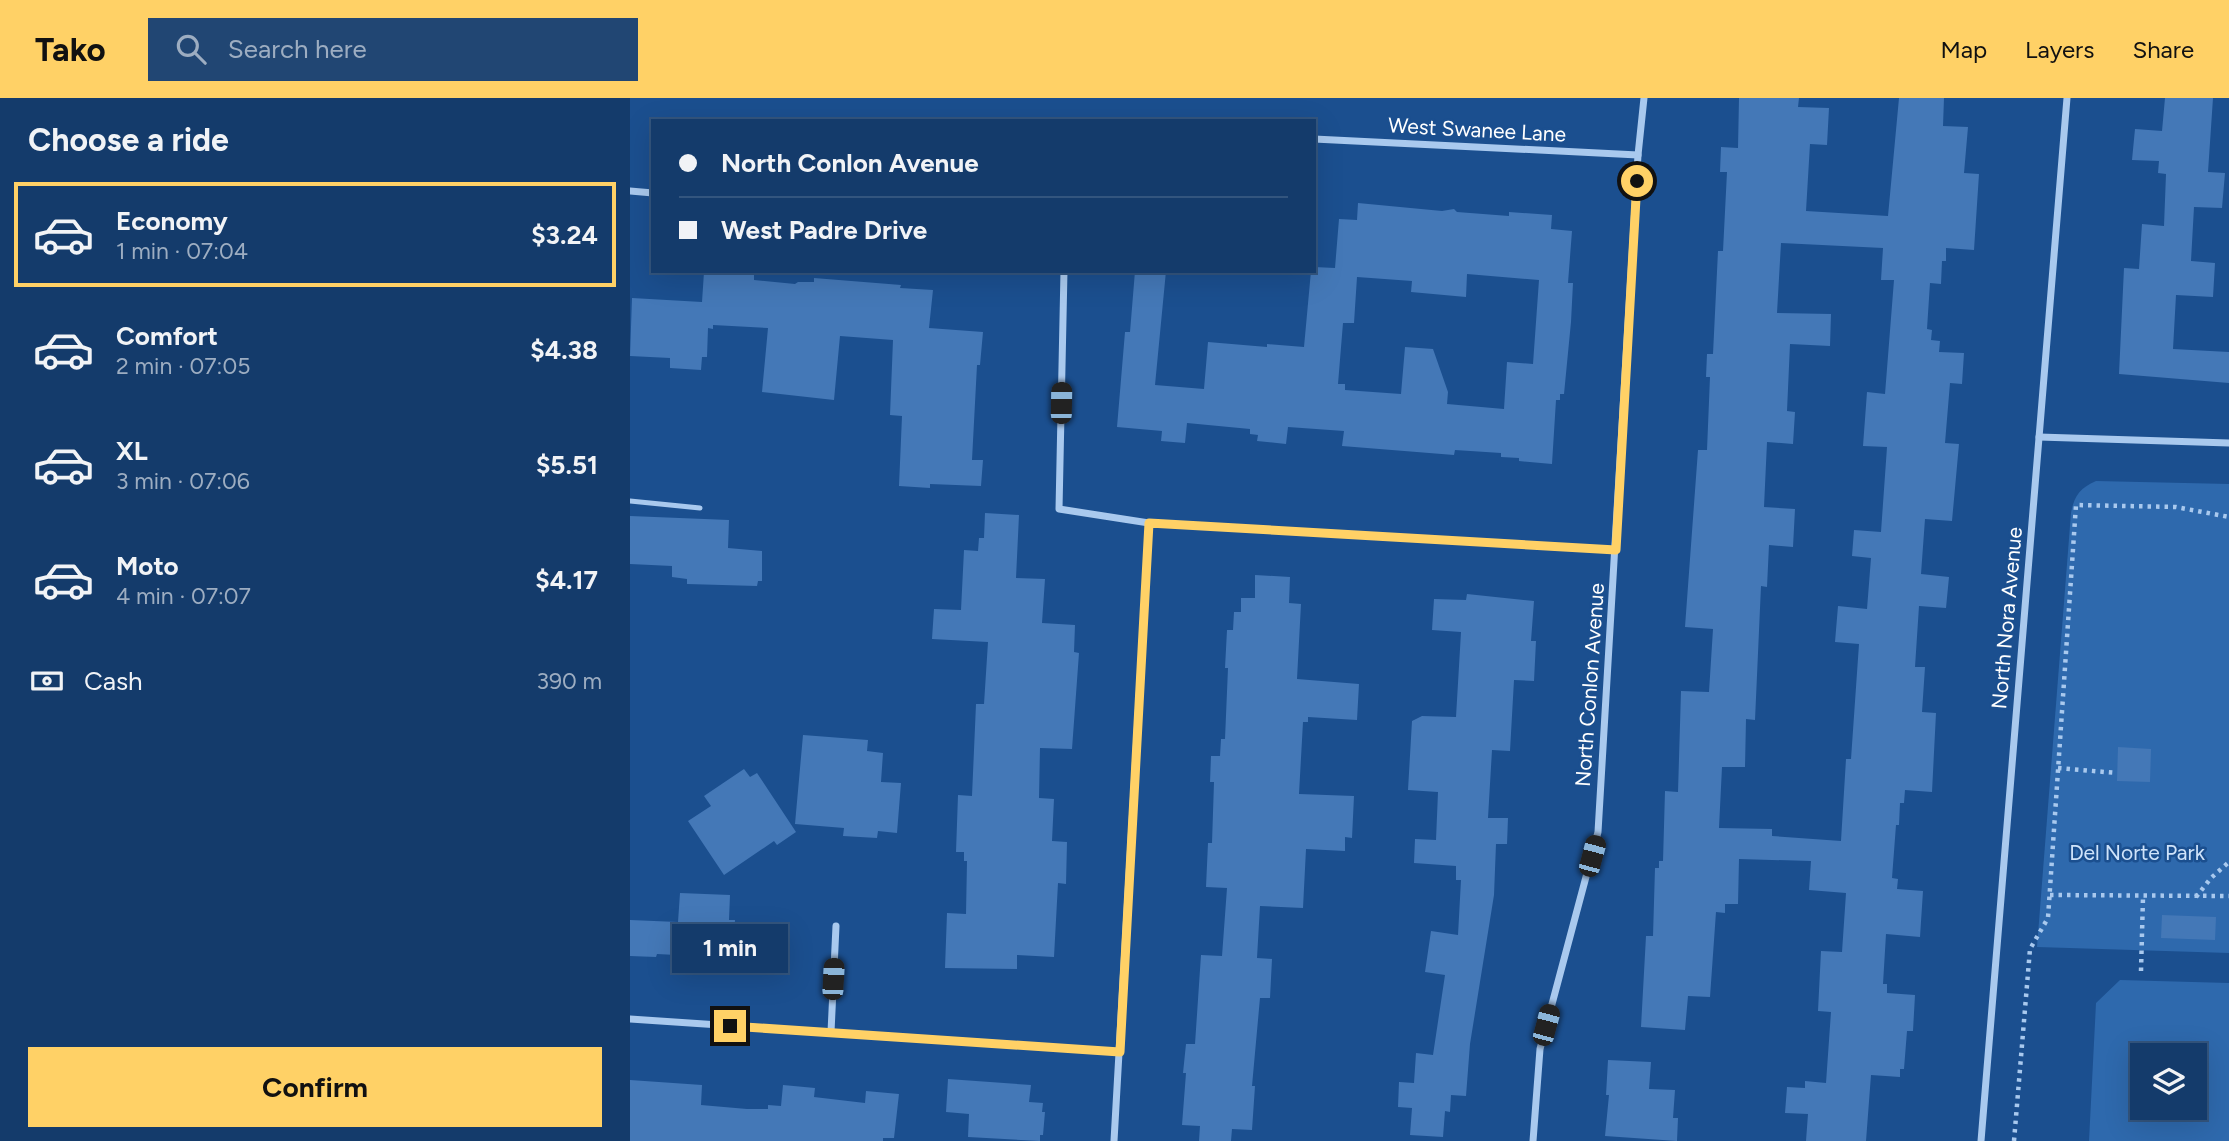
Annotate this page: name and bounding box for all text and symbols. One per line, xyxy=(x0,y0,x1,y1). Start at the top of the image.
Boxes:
search box xyxy=(148,18,638,81)
text: Tako xyxy=(35,30,106,69)
icon: search xyxy=(172,30,210,68)
text: Search here xyxy=(228,33,367,65)
text: Map xyxy=(1940,35,1987,64)
text: Layers xyxy=(2025,35,2094,64)
text: Share xyxy=(2132,35,2194,64)
street label: West Swanee Lane xyxy=(1387,112,1567,147)
text: Choose a ride xyxy=(28,121,229,159)
text: North Conlon Avenue xyxy=(721,147,979,179)
route start xyxy=(1621,165,1653,197)
icon: car xyxy=(32,203,95,266)
text: Economy xyxy=(116,205,228,237)
text: West Padre Drive xyxy=(721,214,927,246)
text: $3.24 xyxy=(531,219,598,251)
text: 1 min · 07:04 xyxy=(116,237,248,265)
icon: car xyxy=(32,318,95,381)
text: Comfort xyxy=(116,320,218,352)
text: $4.38 xyxy=(530,334,598,366)
text: 2 min · 07:05 xyxy=(116,352,250,380)
car xyxy=(1051,382,1072,424)
icon: car xyxy=(32,433,95,496)
text: XL xyxy=(116,435,148,467)
text: $5.51 xyxy=(536,449,598,481)
text: 3 min · 07:06 xyxy=(116,467,250,495)
street label: North Nora Avenue xyxy=(1986,526,2027,710)
icon: car xyxy=(32,548,95,611)
text: Moto xyxy=(116,550,179,582)
text: $4.17 xyxy=(535,564,598,596)
text: 4 min · 07:07 xyxy=(116,582,251,610)
street label: North Conlon Avenue xyxy=(1570,582,1609,788)
icon: cash xyxy=(28,662,66,700)
text: Cash xyxy=(84,665,143,697)
text: 390 m xyxy=(536,667,602,695)
car xyxy=(1577,833,1608,879)
park label: Del Norte Park xyxy=(2069,840,2206,865)
callout: 1 min xyxy=(672,925,788,974)
text: 1 min xyxy=(703,934,757,962)
car xyxy=(822,957,845,1001)
car xyxy=(1531,1002,1562,1048)
route end xyxy=(714,1010,746,1042)
map controls xyxy=(2130,1043,2207,1120)
button: layers xyxy=(2130,1043,2207,1120)
button: Confirm xyxy=(28,1047,602,1127)

